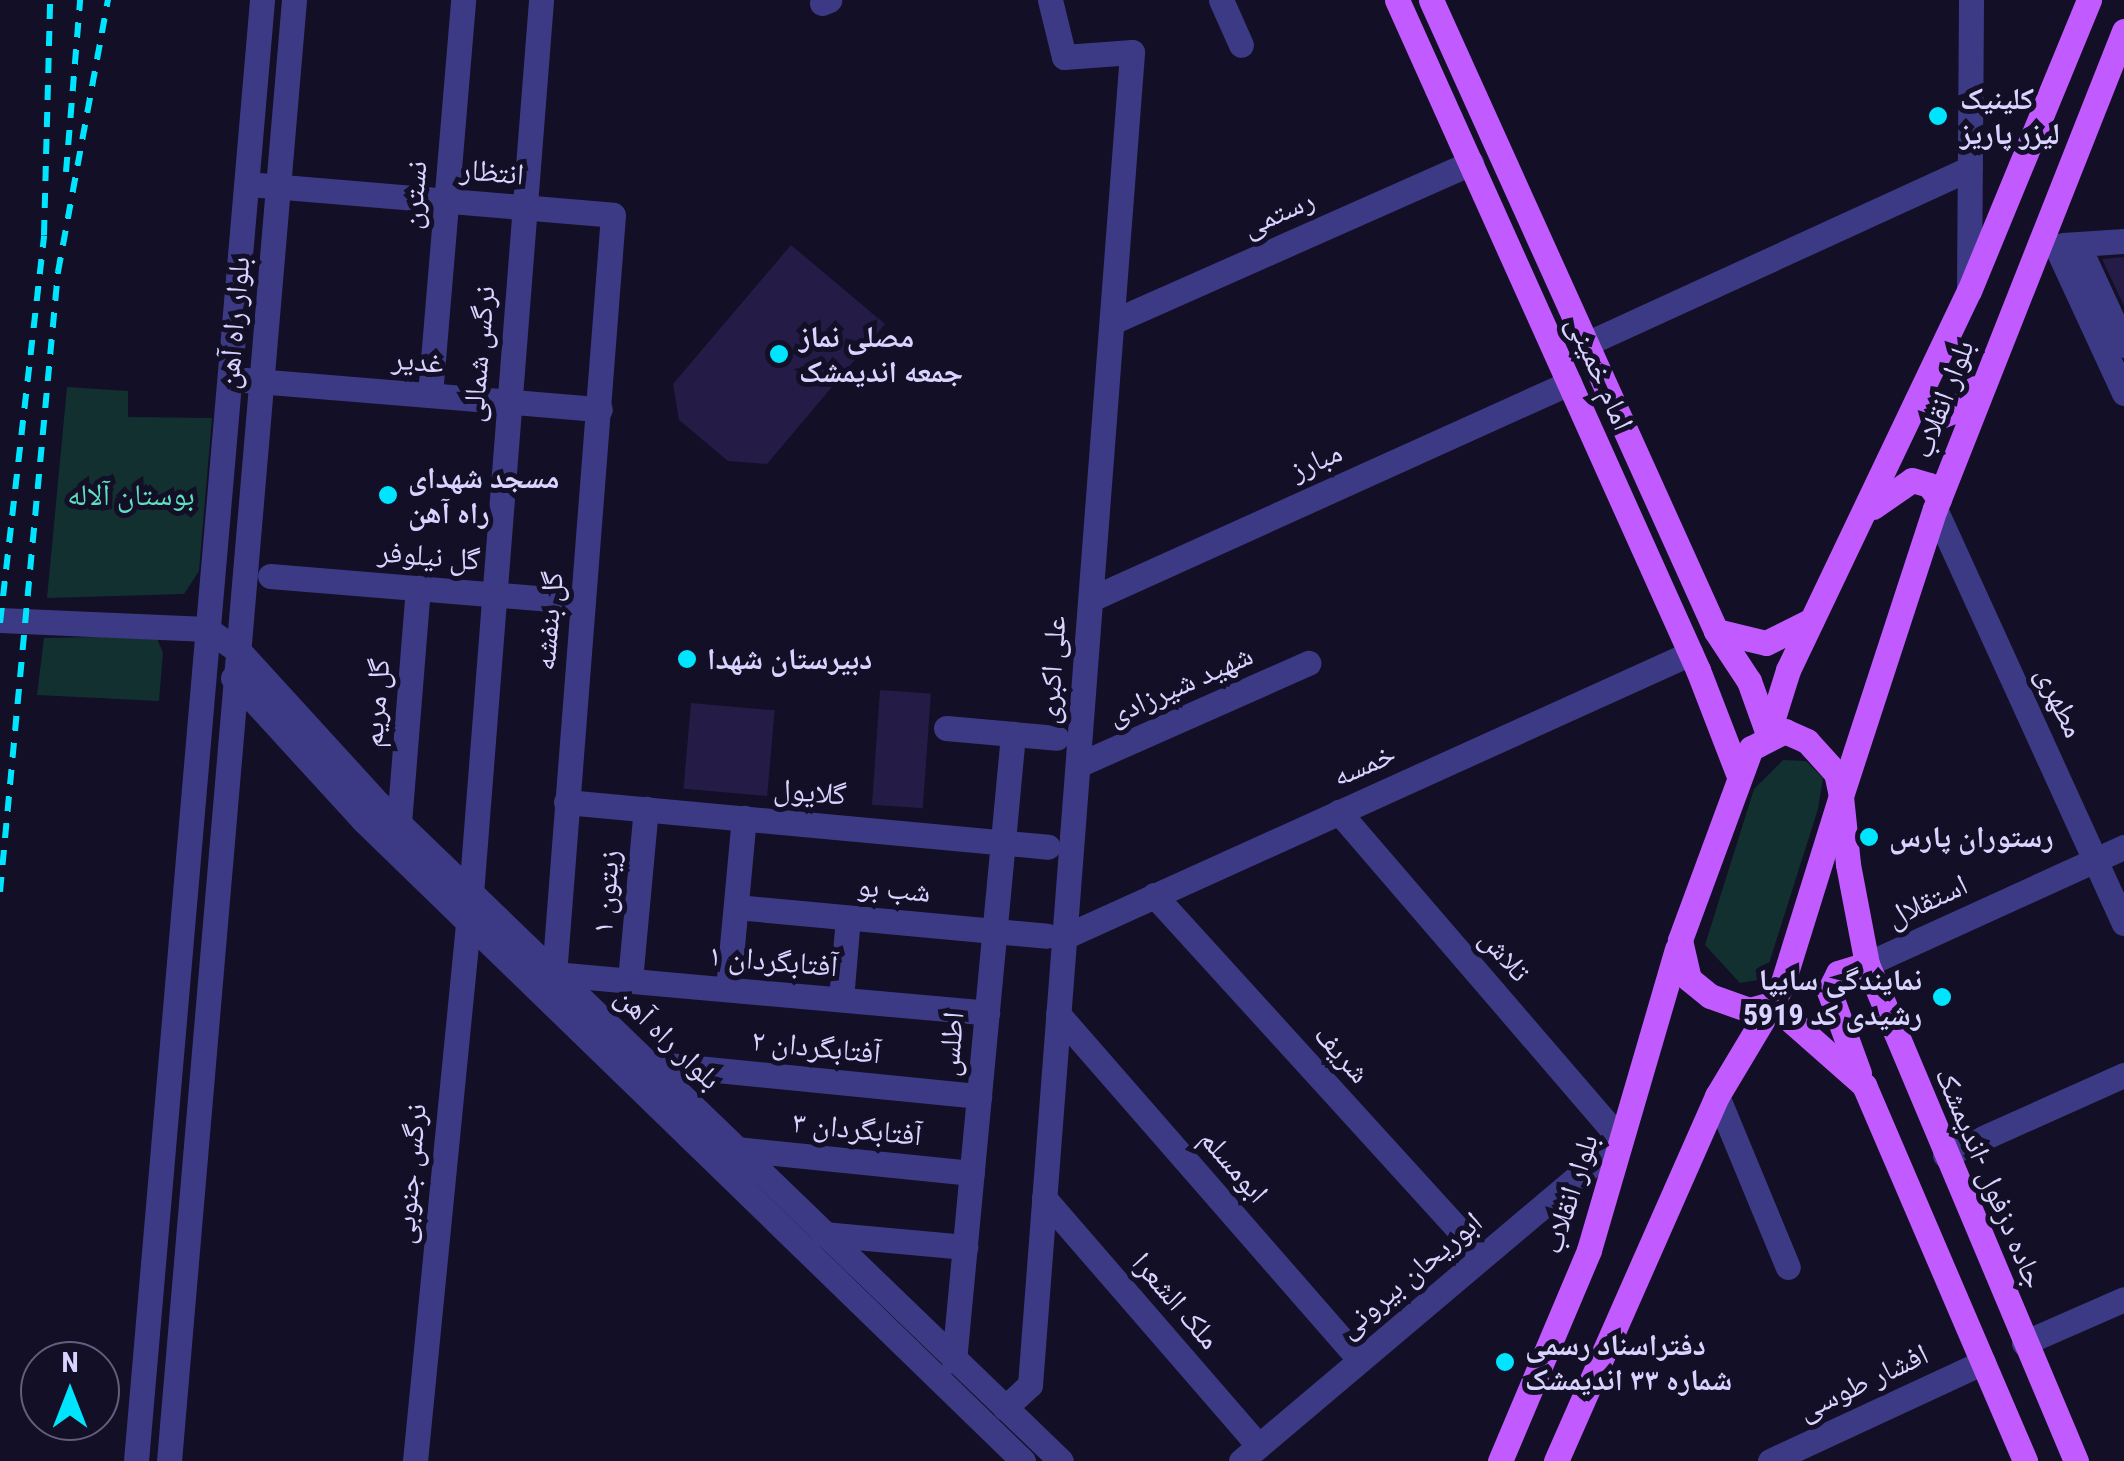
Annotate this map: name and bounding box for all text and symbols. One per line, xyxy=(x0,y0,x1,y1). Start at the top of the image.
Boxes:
place label: کلینیک لیزر پاریز xyxy=(1960,81,2060,152)
marker: کلینیک لیزر پاریز xyxy=(1925,103,1951,129)
street label: انتظار xyxy=(458,151,526,193)
street label: نسترن xyxy=(393,159,435,231)
street label: رستمی xyxy=(1236,181,1320,245)
street label: بلوار راه آهن xyxy=(210,255,258,391)
street label: نرگس شمالی xyxy=(455,284,503,424)
street label: امام خمینی xyxy=(1559,310,1641,436)
place label: مصلی نماز جمعه اندیمشک xyxy=(799,319,963,390)
street label: بلوار انقلاب xyxy=(1904,335,1982,463)
street label: غدیر xyxy=(391,341,445,381)
marker: مصلی نماز جمعه اندیمشک xyxy=(768,343,790,365)
street label: مبارز xyxy=(1284,434,1348,488)
place label: مسجد شهدای راه آهن xyxy=(408,460,559,530)
park label: بوستان آلاله xyxy=(67,477,195,513)
marker: مسجد شهدای راه آهن xyxy=(377,484,399,506)
street label: گل نیلوفر xyxy=(377,534,481,578)
street label: گل بنفشه xyxy=(527,570,571,672)
street label: علی اکبری xyxy=(1030,614,1074,726)
street label: شهید شیرزادی xyxy=(1102,637,1258,733)
place label: دبیرستان شهدا xyxy=(707,641,872,677)
marker: دبیرستان شهدا xyxy=(676,648,698,670)
street label: گل مریم xyxy=(354,657,398,749)
street label: مطهری xyxy=(2028,661,2092,743)
street label: خمسه xyxy=(1327,735,1401,795)
street label: گلایول xyxy=(772,771,848,813)
place label: رستوران پارس xyxy=(1889,819,2054,855)
marker: رستوران پارس xyxy=(1858,826,1880,848)
street label: زیتون ۱ xyxy=(584,848,628,936)
street label: استقلال xyxy=(1881,867,1973,935)
street label: شب بو xyxy=(856,868,932,910)
street label: تلاش xyxy=(1472,921,1538,989)
street label: آفتابگردان ۱ xyxy=(707,937,839,985)
place label: نمایندگی سایپا رشیدی کد 5919 xyxy=(1743,962,1922,1032)
street label: بلوار راه آهن xyxy=(608,979,728,1097)
marker: نمایندگی سایپا رشیدی کد 5919 xyxy=(1931,986,1953,1008)
street label: اطلس xyxy=(930,1010,972,1078)
street label: شریف xyxy=(1306,1017,1378,1091)
street label: آفتابگردان ۲ xyxy=(750,1022,882,1072)
street label: جاده دزفول -اندیمشک xyxy=(1927,1062,2053,1294)
street label: نرگس جنوبی xyxy=(386,1102,434,1246)
street label: آفتابگردان ۳ xyxy=(791,1104,923,1154)
street label: ابومسلم xyxy=(1192,1122,1276,1210)
street label: بلوار انقلاب xyxy=(1534,1130,1606,1258)
street label: ابوریحان بیرونی xyxy=(1330,1204,1490,1346)
street label: ملک الشعرا xyxy=(1124,1245,1228,1357)
place label: دفتراسناد رسمی شماره ۳۳ اندیمشک xyxy=(1525,1327,1732,1398)
street label: افشار طوسی xyxy=(1792,1336,1934,1428)
north arrow xyxy=(20,1341,120,1441)
text: N xyxy=(61,1346,79,1379)
marker: دفتراسناد رسمی شماره ۳۳ اندیمشک xyxy=(1494,1351,1516,1373)

